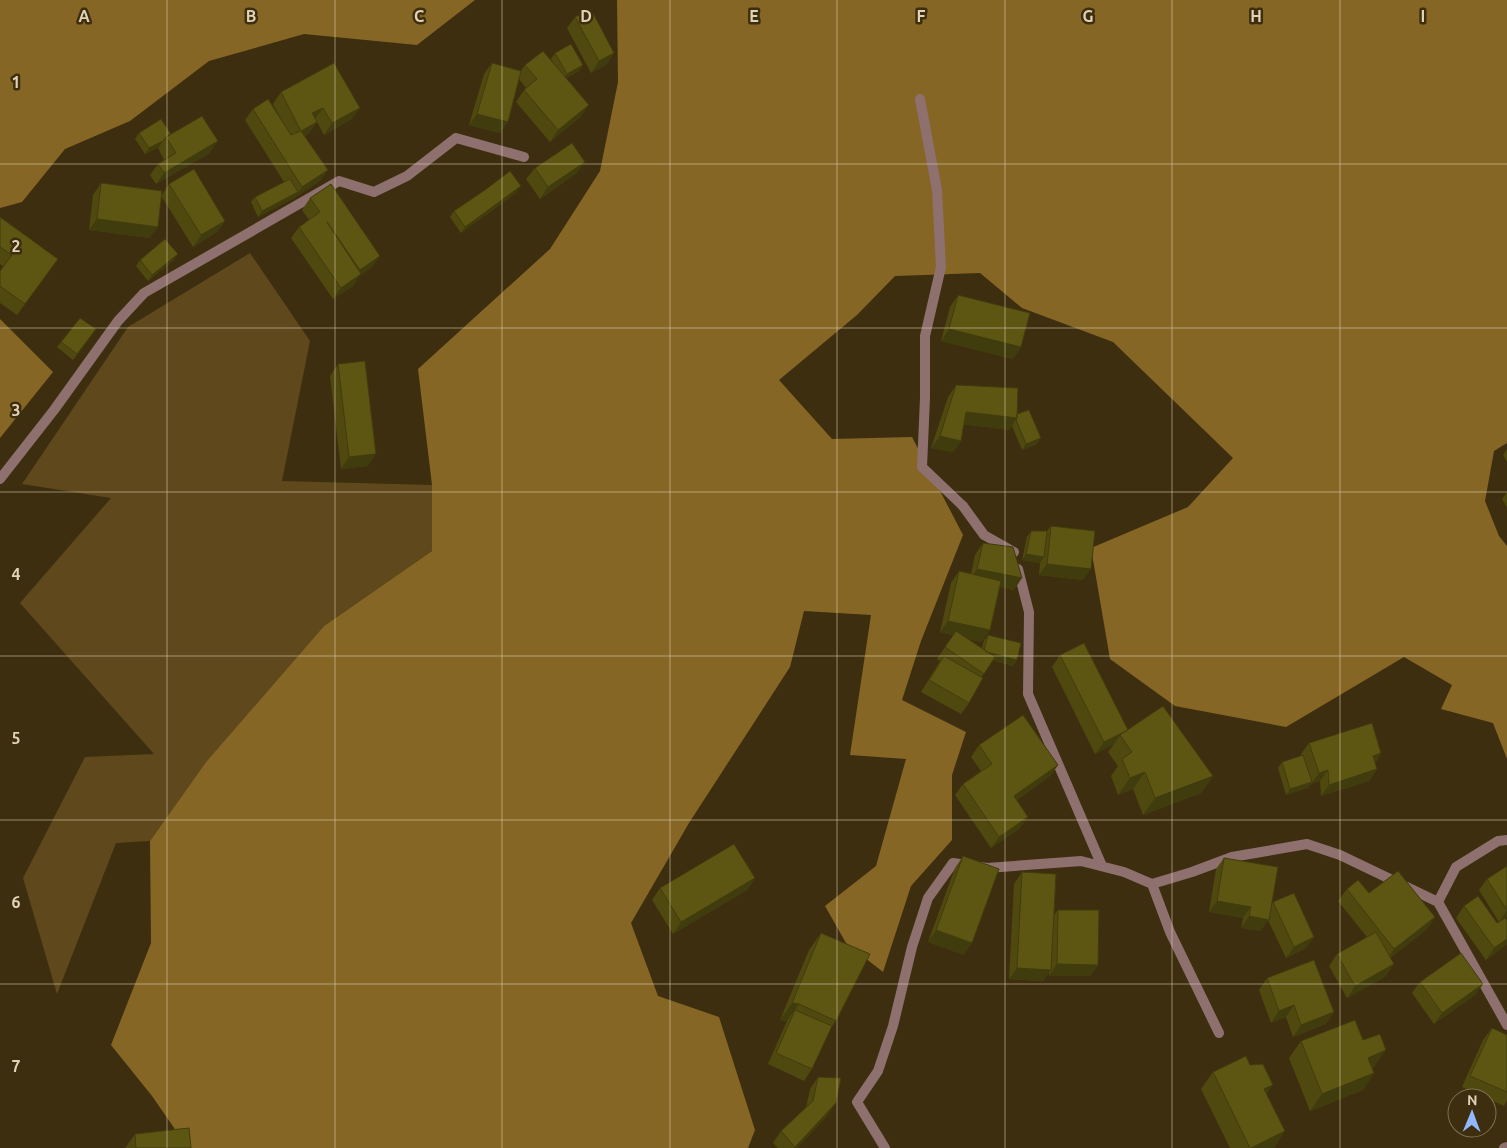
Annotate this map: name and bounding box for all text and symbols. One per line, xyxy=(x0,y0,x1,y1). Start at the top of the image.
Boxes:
text: A xyxy=(78,7,90,25)
text: B xyxy=(246,7,256,25)
text: C xyxy=(414,7,424,25)
text: D xyxy=(580,7,592,25)
text: E xyxy=(749,7,759,25)
text: F xyxy=(917,7,926,25)
text: G xyxy=(1082,7,1094,25)
text: H xyxy=(1250,7,1262,25)
text: I xyxy=(1421,7,1425,25)
text: 1 xyxy=(11,73,21,91)
text: 2 xyxy=(11,237,21,255)
text: 3 xyxy=(11,401,21,419)
text: 4 xyxy=(11,565,21,583)
text: 5 xyxy=(11,729,21,747)
text: 6 xyxy=(11,893,21,911)
text: 7 xyxy=(11,1057,21,1075)
north arrow xyxy=(1447,1088,1497,1138)
text: N xyxy=(1467,1092,1478,1108)

